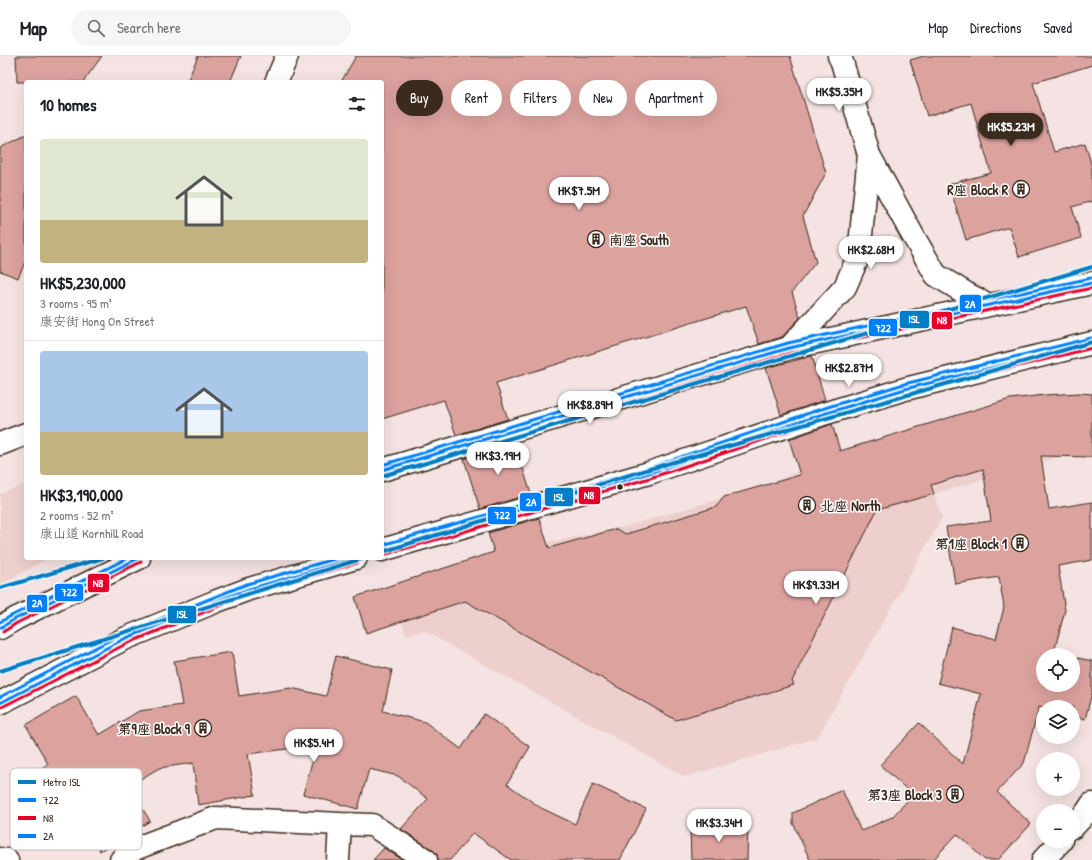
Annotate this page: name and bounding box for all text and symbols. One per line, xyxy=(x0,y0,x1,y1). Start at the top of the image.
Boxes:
search box xyxy=(71,10,351,46)
text: Map xyxy=(20,15,47,41)
icon: search xyxy=(85,17,107,39)
text: Search here xyxy=(117,17,181,38)
text: Map xyxy=(928,18,948,37)
text: Directions xyxy=(970,18,1021,37)
text: Saved xyxy=(1043,18,1072,37)
pin: HK$5.35M xyxy=(798,78,880,112)
chip: Buy xyxy=(396,80,443,116)
chip: Rent xyxy=(451,80,502,116)
chip: Filters xyxy=(510,80,571,116)
chip: New xyxy=(579,80,627,116)
chip: Apartment xyxy=(635,80,717,116)
text: HK$5.35M xyxy=(816,82,862,100)
text: 10 homes xyxy=(40,93,97,116)
icon: filters xyxy=(346,93,368,115)
pin: HK$5.23M xyxy=(970,113,1052,147)
text: HK$5.23M xyxy=(987,117,1035,135)
icon: home xyxy=(168,165,240,237)
pin: HK$7.5M xyxy=(542,177,616,211)
building icon: R座 Block R xyxy=(1011,179,1031,199)
place label: R座 Block R xyxy=(947,180,1009,199)
text: HK$7.5M xyxy=(558,181,600,199)
building icon: 南座 South xyxy=(586,229,606,249)
place label: 南座 South xyxy=(609,230,669,249)
pin: HK$2.68M xyxy=(830,236,912,270)
text: HK$2.68M xyxy=(848,240,894,258)
text: HK$5,230,000 xyxy=(40,271,126,294)
text: 3 rooms · 95 m² xyxy=(40,294,112,312)
line badge: 2A xyxy=(959,294,982,313)
text: 2A xyxy=(965,297,976,311)
line badge: ISL xyxy=(899,310,930,329)
line badge: N8 xyxy=(931,311,953,330)
text: 康安街 Hong On Street xyxy=(40,312,154,330)
text: ISL xyxy=(908,312,921,326)
text: N8 xyxy=(937,313,948,327)
line badge: 722 xyxy=(868,318,898,337)
text: 722 xyxy=(874,321,892,335)
pin: HK$2.87M xyxy=(808,354,890,388)
text: HK$2.87M xyxy=(825,358,873,376)
icon: home xyxy=(168,377,240,449)
pin: HK$8.89M xyxy=(549,391,631,425)
text: HK$8.89M xyxy=(567,395,613,413)
pin: HK$3.19M xyxy=(457,442,539,476)
text: HK$3.19M xyxy=(475,446,521,464)
unlabelled marker xyxy=(615,482,625,492)
text: HK$3,190,000 xyxy=(40,483,123,506)
line badge: N8 xyxy=(578,486,601,505)
line badge: ISL xyxy=(544,487,574,507)
text: N8 xyxy=(584,488,595,502)
text: ISL xyxy=(553,490,566,504)
line badge: 2A xyxy=(519,492,542,512)
text: 2A xyxy=(526,495,537,509)
building icon: 北座 North xyxy=(797,495,817,515)
place label: 北座 North xyxy=(820,496,881,515)
text: 2 rooms · 52 m² xyxy=(40,506,113,524)
line badge: 722 xyxy=(487,506,517,525)
text: 722 xyxy=(493,508,511,522)
text: 康山道 Kornhill Road xyxy=(40,524,143,542)
building icon: 第1座 Block 1 xyxy=(1010,533,1030,553)
place label: 第1座 Block 1 xyxy=(935,534,1007,553)
pin: HK$9.33M xyxy=(775,571,857,605)
line badge: N8 xyxy=(87,573,110,593)
text: HK$9.33M xyxy=(793,575,839,593)
text: N8 xyxy=(93,576,104,590)
line badge: 722 xyxy=(54,583,84,602)
text: 722 xyxy=(60,585,78,599)
line badge: 2A xyxy=(26,594,48,613)
text: 2A xyxy=(32,596,43,610)
line badge: ISL xyxy=(167,605,197,624)
text: ISL xyxy=(176,607,189,621)
map controls xyxy=(1036,648,1080,848)
button: locate xyxy=(1036,648,1080,692)
button: layers xyxy=(1036,700,1080,744)
building icon: 第9座 Block 9 xyxy=(193,718,213,738)
place label: 第9座 Block 9 xyxy=(118,719,191,738)
pin: HK$5.4M xyxy=(277,729,351,763)
text: HK$5.4M xyxy=(294,733,334,751)
button: + xyxy=(1036,752,1080,796)
legend xyxy=(10,768,142,850)
text: Metro ISL xyxy=(43,775,81,789)
building icon: 第3座 Block 3 xyxy=(945,784,965,804)
place label: 第3座 Block 3 xyxy=(867,785,943,804)
text: 722 xyxy=(43,793,59,807)
button: − xyxy=(1036,804,1080,848)
pin: HK$3.34M xyxy=(678,809,760,843)
text: N8 xyxy=(43,811,54,825)
text: HK$3.34M xyxy=(696,813,742,831)
text: 2A xyxy=(43,829,54,843)

